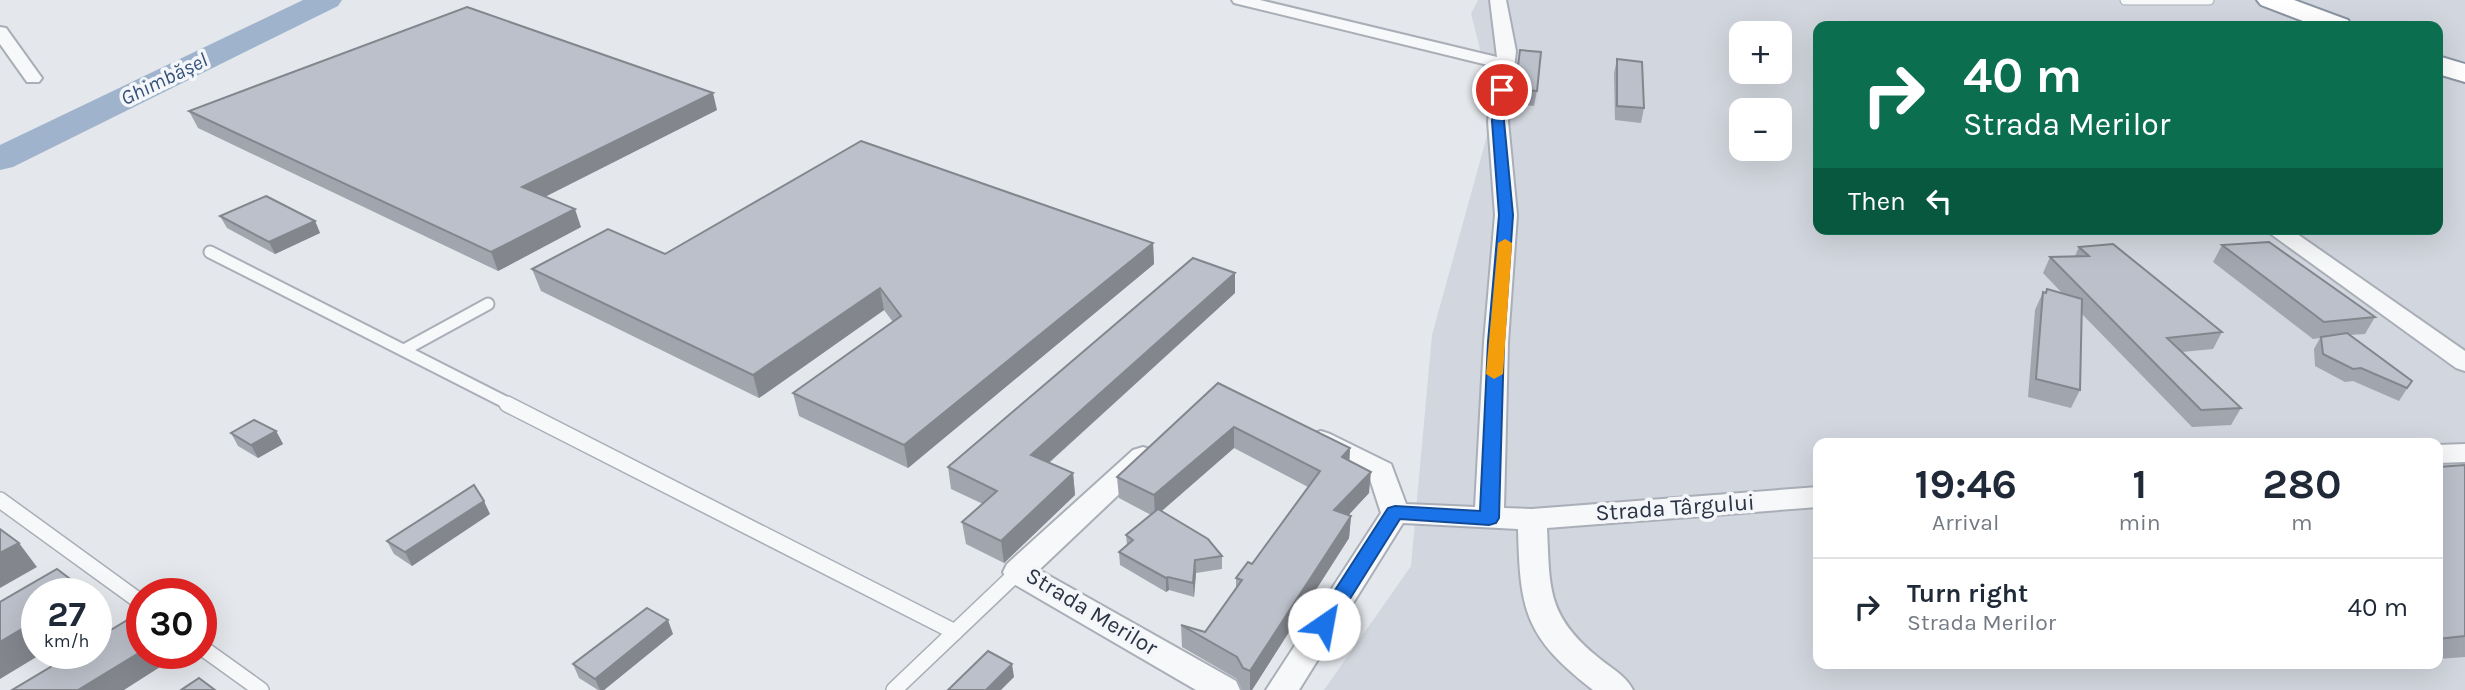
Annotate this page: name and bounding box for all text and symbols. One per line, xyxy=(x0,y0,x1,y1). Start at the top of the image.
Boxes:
map controls xyxy=(1729,21,1792,161)
button: + xyxy=(1729,21,1792,84)
text: 40 m xyxy=(1963,47,2082,104)
water label: Ghimbășel xyxy=(117,48,211,110)
icon: right xyxy=(1848,49,1939,140)
pin xyxy=(1472,60,1532,120)
icon: arrive xyxy=(1483,71,1521,109)
button: − xyxy=(1729,98,1792,161)
text: Strada Merilor xyxy=(1963,106,2170,143)
icon: left xyxy=(1920,182,1958,220)
text: Then xyxy=(1848,186,1906,217)
text: 19:46 xyxy=(1915,459,2017,509)
text: 1 xyxy=(2132,459,2147,509)
text: 280 xyxy=(2262,459,2341,509)
street label: Strada Târgului xyxy=(1595,488,1756,527)
text: Arrival xyxy=(1932,509,1999,536)
text: min xyxy=(2119,509,2161,536)
text: m xyxy=(2291,509,2313,536)
street label: Strada Merilor xyxy=(1021,561,1163,662)
speed limit sign: 30 xyxy=(126,578,217,669)
text: Turn right xyxy=(1907,578,2028,609)
position arrow xyxy=(1287,587,1361,661)
icon: right xyxy=(1848,588,1886,626)
text: 40 m xyxy=(2348,592,2408,623)
text: 27 xyxy=(47,594,86,635)
text: Strada Merilor xyxy=(1907,609,2056,636)
text: km/h xyxy=(44,630,89,652)

